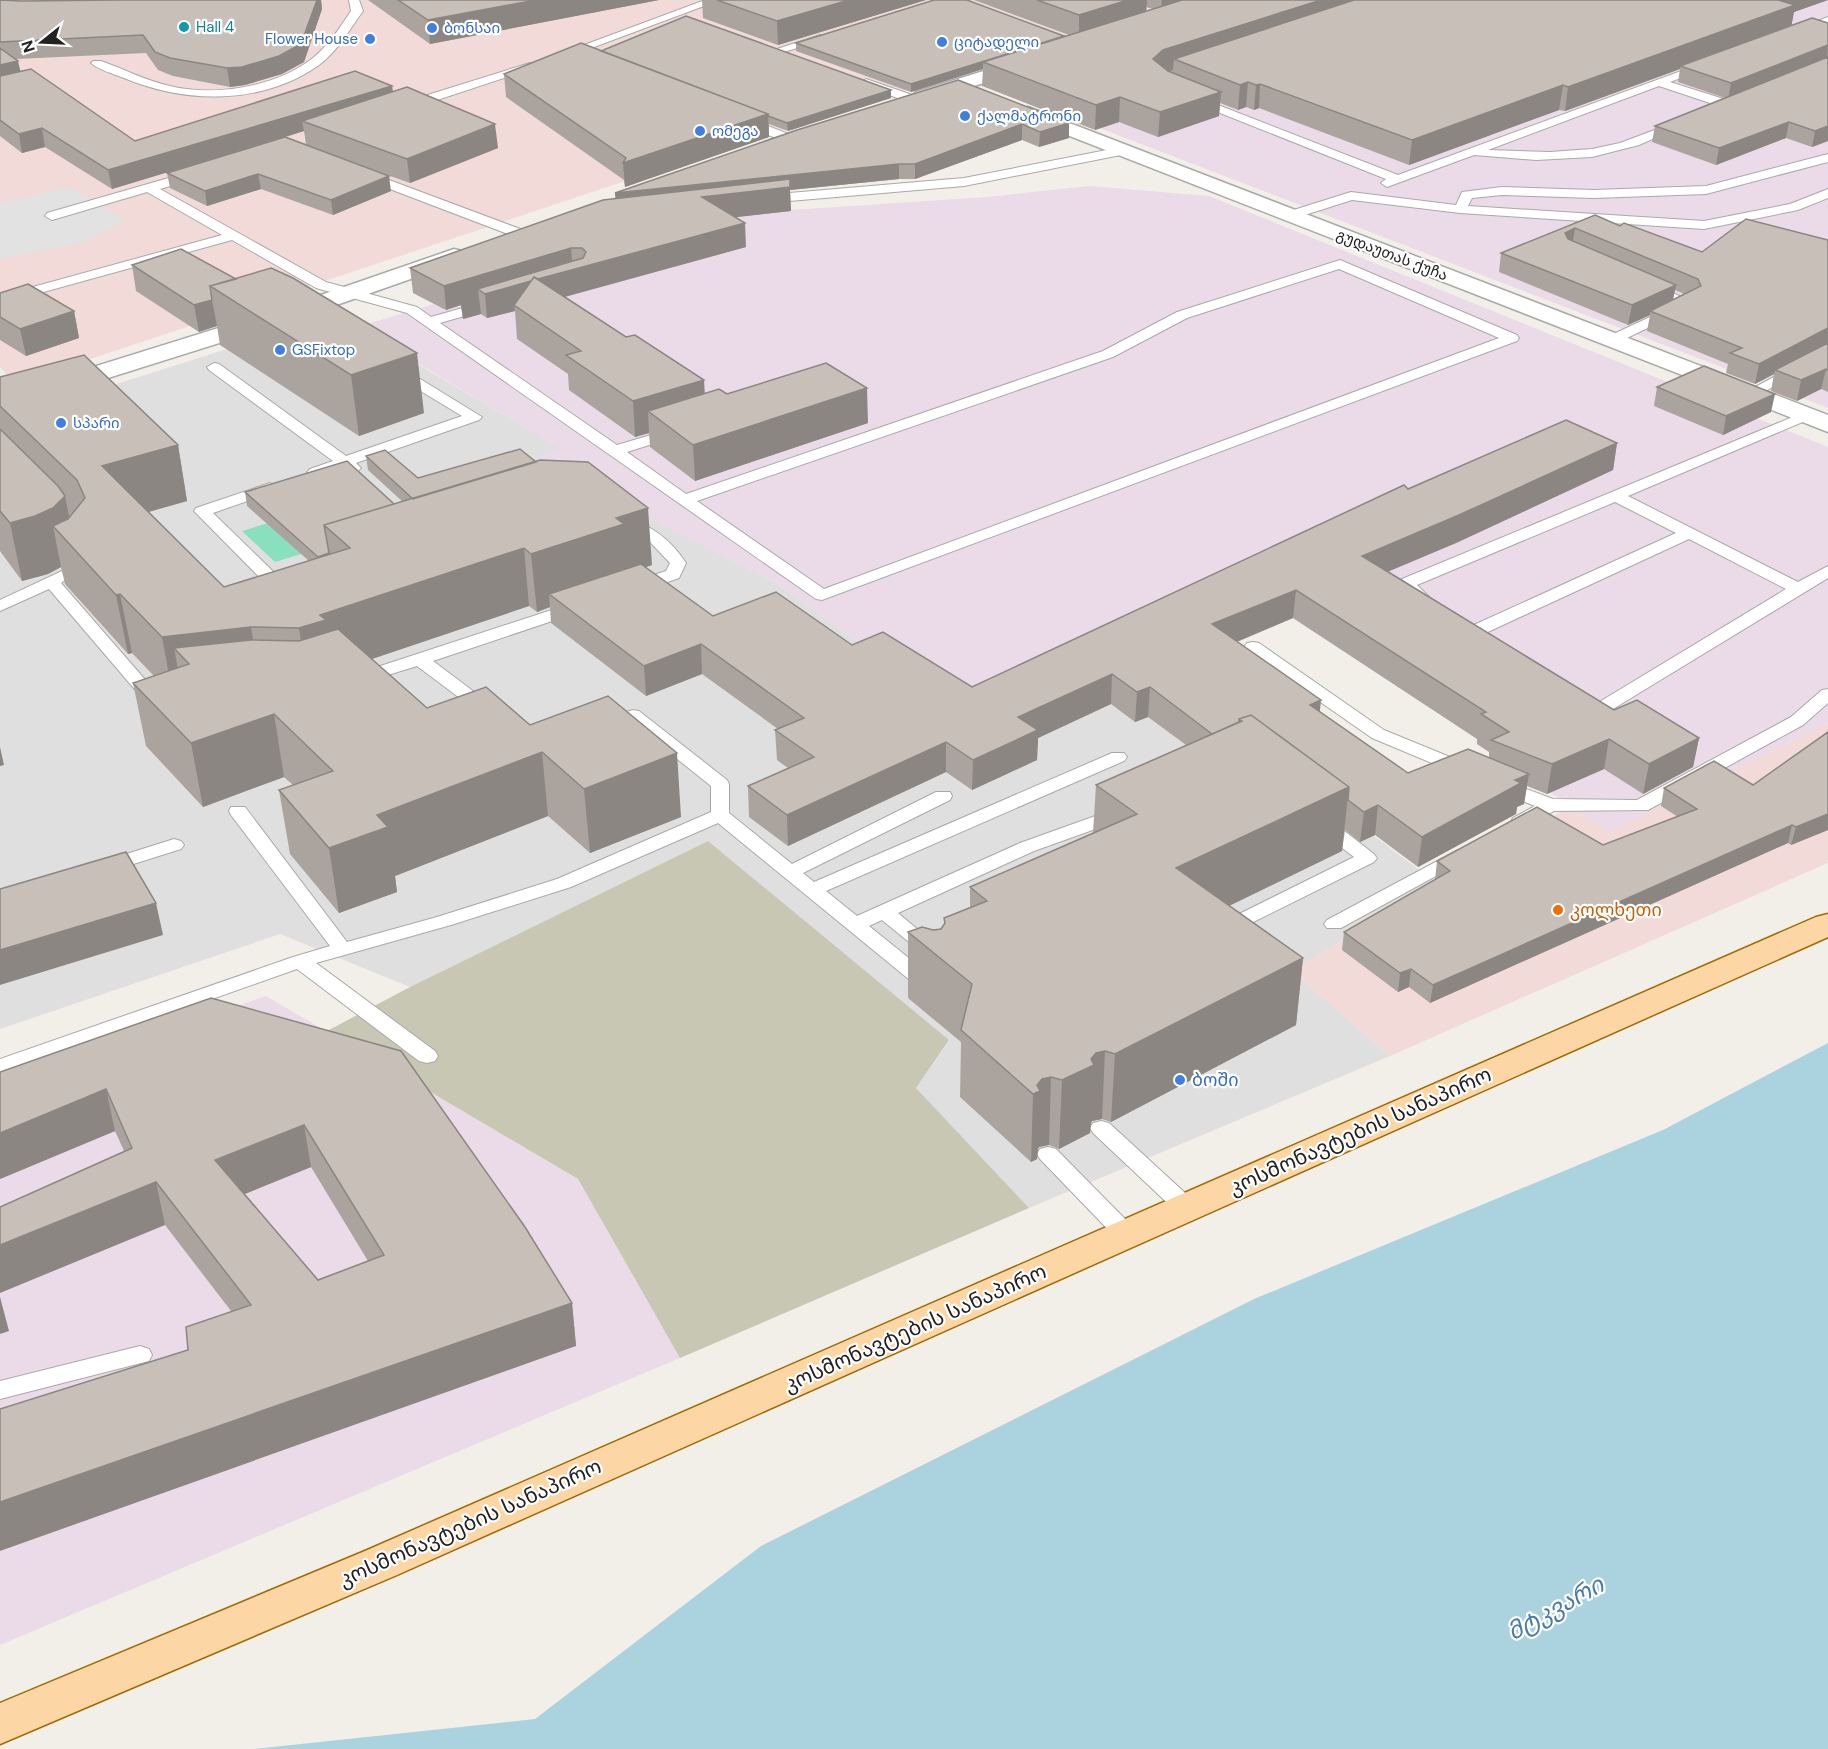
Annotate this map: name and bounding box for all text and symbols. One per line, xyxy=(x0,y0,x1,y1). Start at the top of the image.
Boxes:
north arrow xyxy=(12,12,72,72)
place label: Hall 4 xyxy=(196,17,234,37)
place label: ბონსაი xyxy=(444,18,500,38)
marker: Hall 4 xyxy=(177,20,191,34)
marker: ბონსაი xyxy=(425,21,439,35)
place label: Flower House xyxy=(265,29,358,49)
marker: Flower House xyxy=(363,32,377,46)
place label: ციტადელი xyxy=(954,32,1039,52)
marker: ციტადელი xyxy=(935,35,949,49)
text: N xyxy=(16,38,40,55)
place label: ქალმატრონი xyxy=(977,106,1081,126)
marker: ქალმატრონი xyxy=(958,109,972,123)
place label: ომეგა xyxy=(712,121,759,141)
marker: ომეგა xyxy=(693,124,707,138)
street label: გუდაუთას ქუჩა xyxy=(1333,225,1451,285)
place label: GSFixtop xyxy=(292,340,355,360)
marker: GSFixtop xyxy=(273,343,287,357)
place label: სპარი xyxy=(73,413,120,433)
marker: სპარი xyxy=(54,416,68,430)
place label: კოლხეთი xyxy=(1570,898,1662,922)
marker: კოლხეთი xyxy=(1551,903,1565,917)
street label: კოსმონავტების სანაპირო xyxy=(1224,1060,1496,1202)
place label: ბოში xyxy=(1192,1068,1239,1092)
marker: ბოში xyxy=(1173,1073,1187,1087)
street label: კოსმონავტების სანაპირო xyxy=(779,1257,1051,1399)
street label: კოსმონავტების სანაპირო xyxy=(334,1452,606,1594)
water label: მტკვარი xyxy=(1501,1568,1610,1647)

